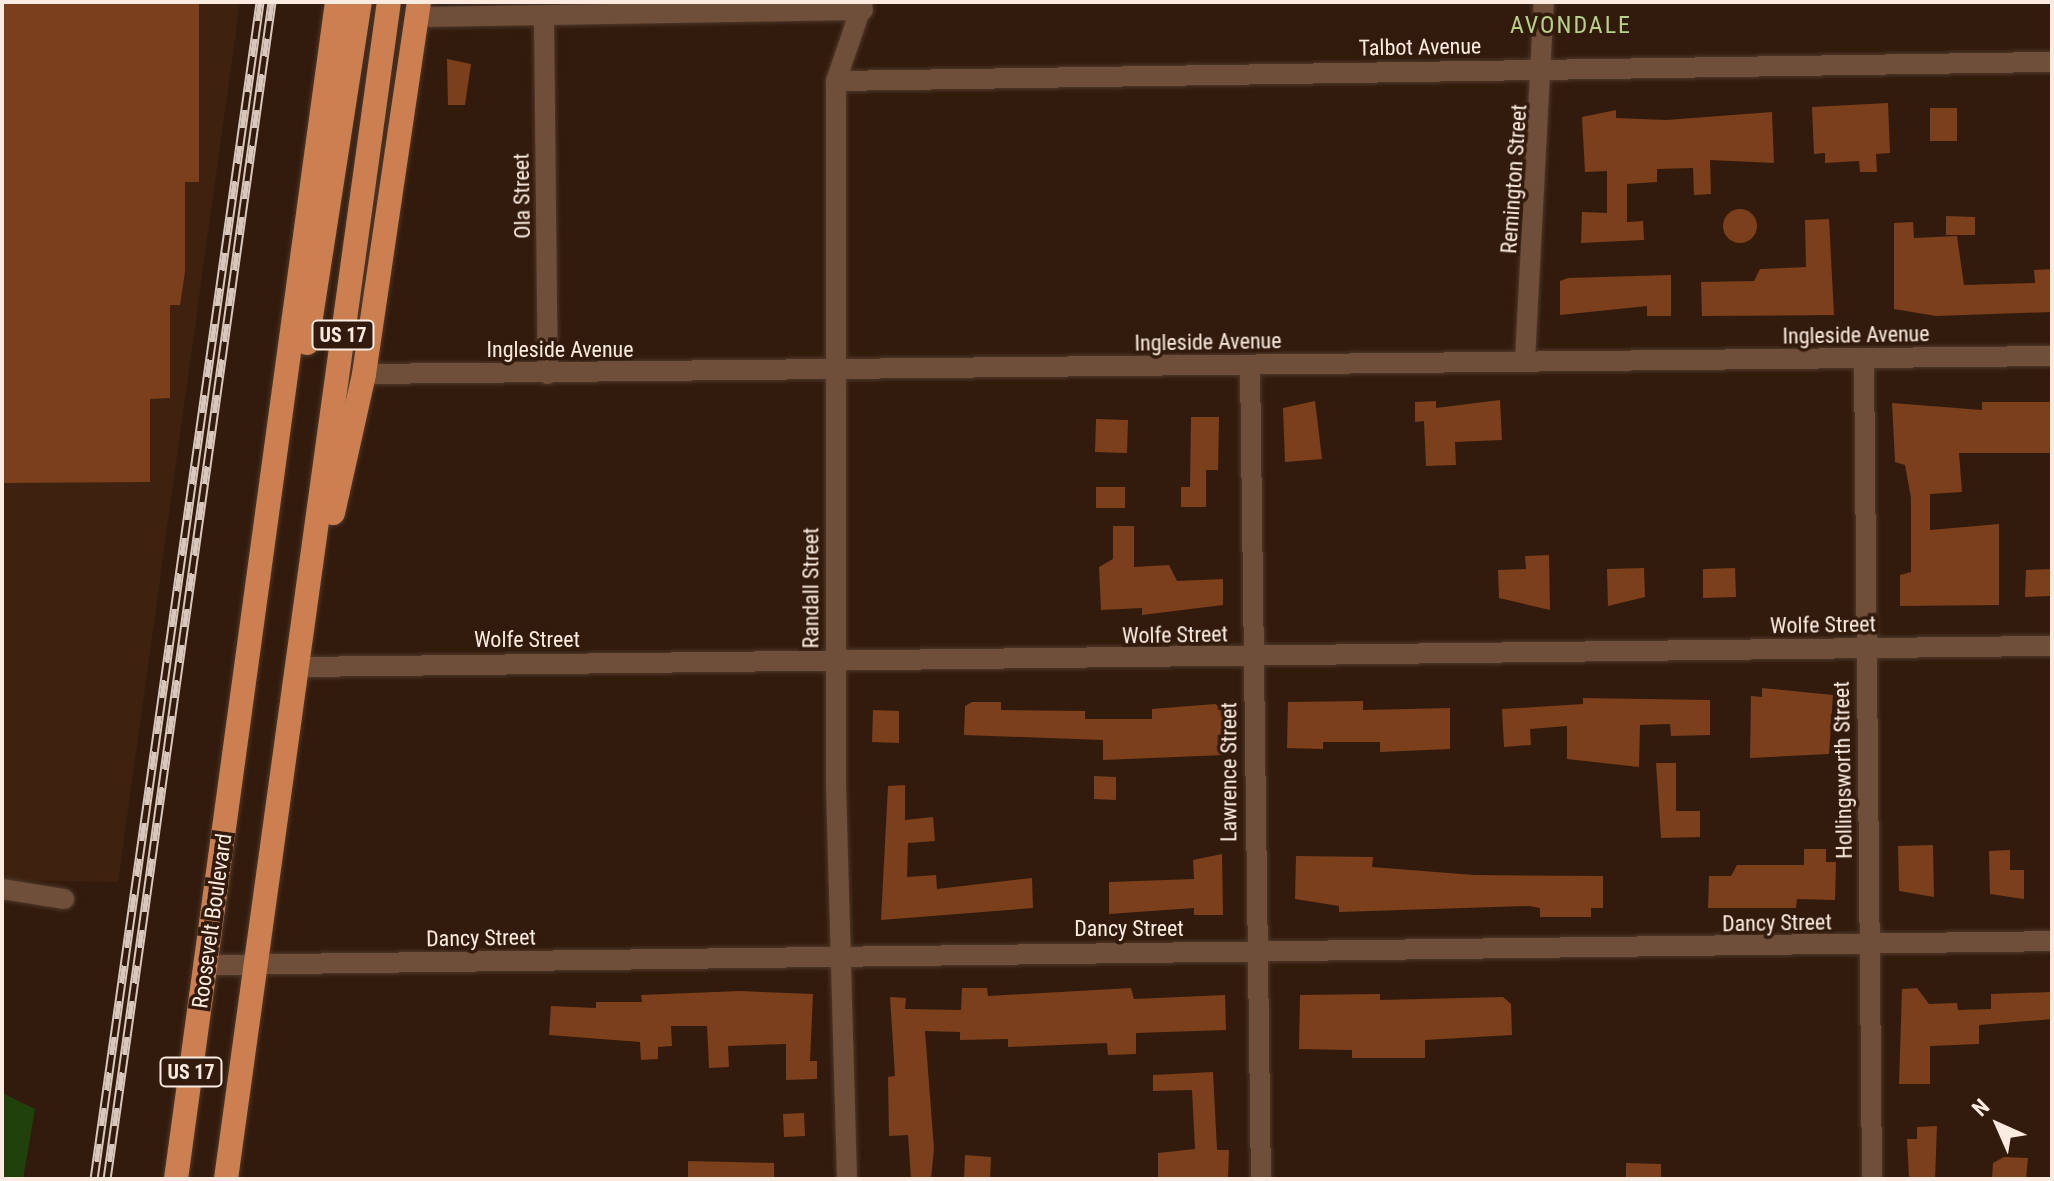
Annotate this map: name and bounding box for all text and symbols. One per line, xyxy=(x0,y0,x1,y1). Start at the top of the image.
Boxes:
district label: AVONDALE xyxy=(1510,12,1632,40)
street label: Talbot Avenue xyxy=(1358,33,1482,61)
street label: Remington Street xyxy=(1496,103,1532,255)
street label: Ola Street xyxy=(508,153,536,239)
road number: US 17 xyxy=(311,319,375,351)
street label: Ingleside Avenue xyxy=(1782,321,1930,349)
street label: Ingleside Avenue xyxy=(1134,328,1282,356)
street label: Ingleside Avenue xyxy=(486,337,634,363)
street label: Randall Street xyxy=(798,527,824,649)
street label: Wolfe Street xyxy=(1770,611,1876,639)
street label: Wolfe Street xyxy=(1122,621,1228,649)
street label: Wolfe Street xyxy=(474,627,580,653)
street label: Hollingsworth Street xyxy=(1828,681,1858,859)
street label: Lawrence Street xyxy=(1216,702,1242,842)
street label: Roosevelt Boulevard xyxy=(187,832,237,1010)
street label: Dancy Street xyxy=(1722,909,1832,937)
street label: Dancy Street xyxy=(1074,916,1184,942)
street label: Dancy Street xyxy=(426,924,536,952)
road number: US 17 xyxy=(159,1056,223,1088)
north arrow xyxy=(1958,1085,2038,1165)
text: N xyxy=(1967,1094,1994,1121)

